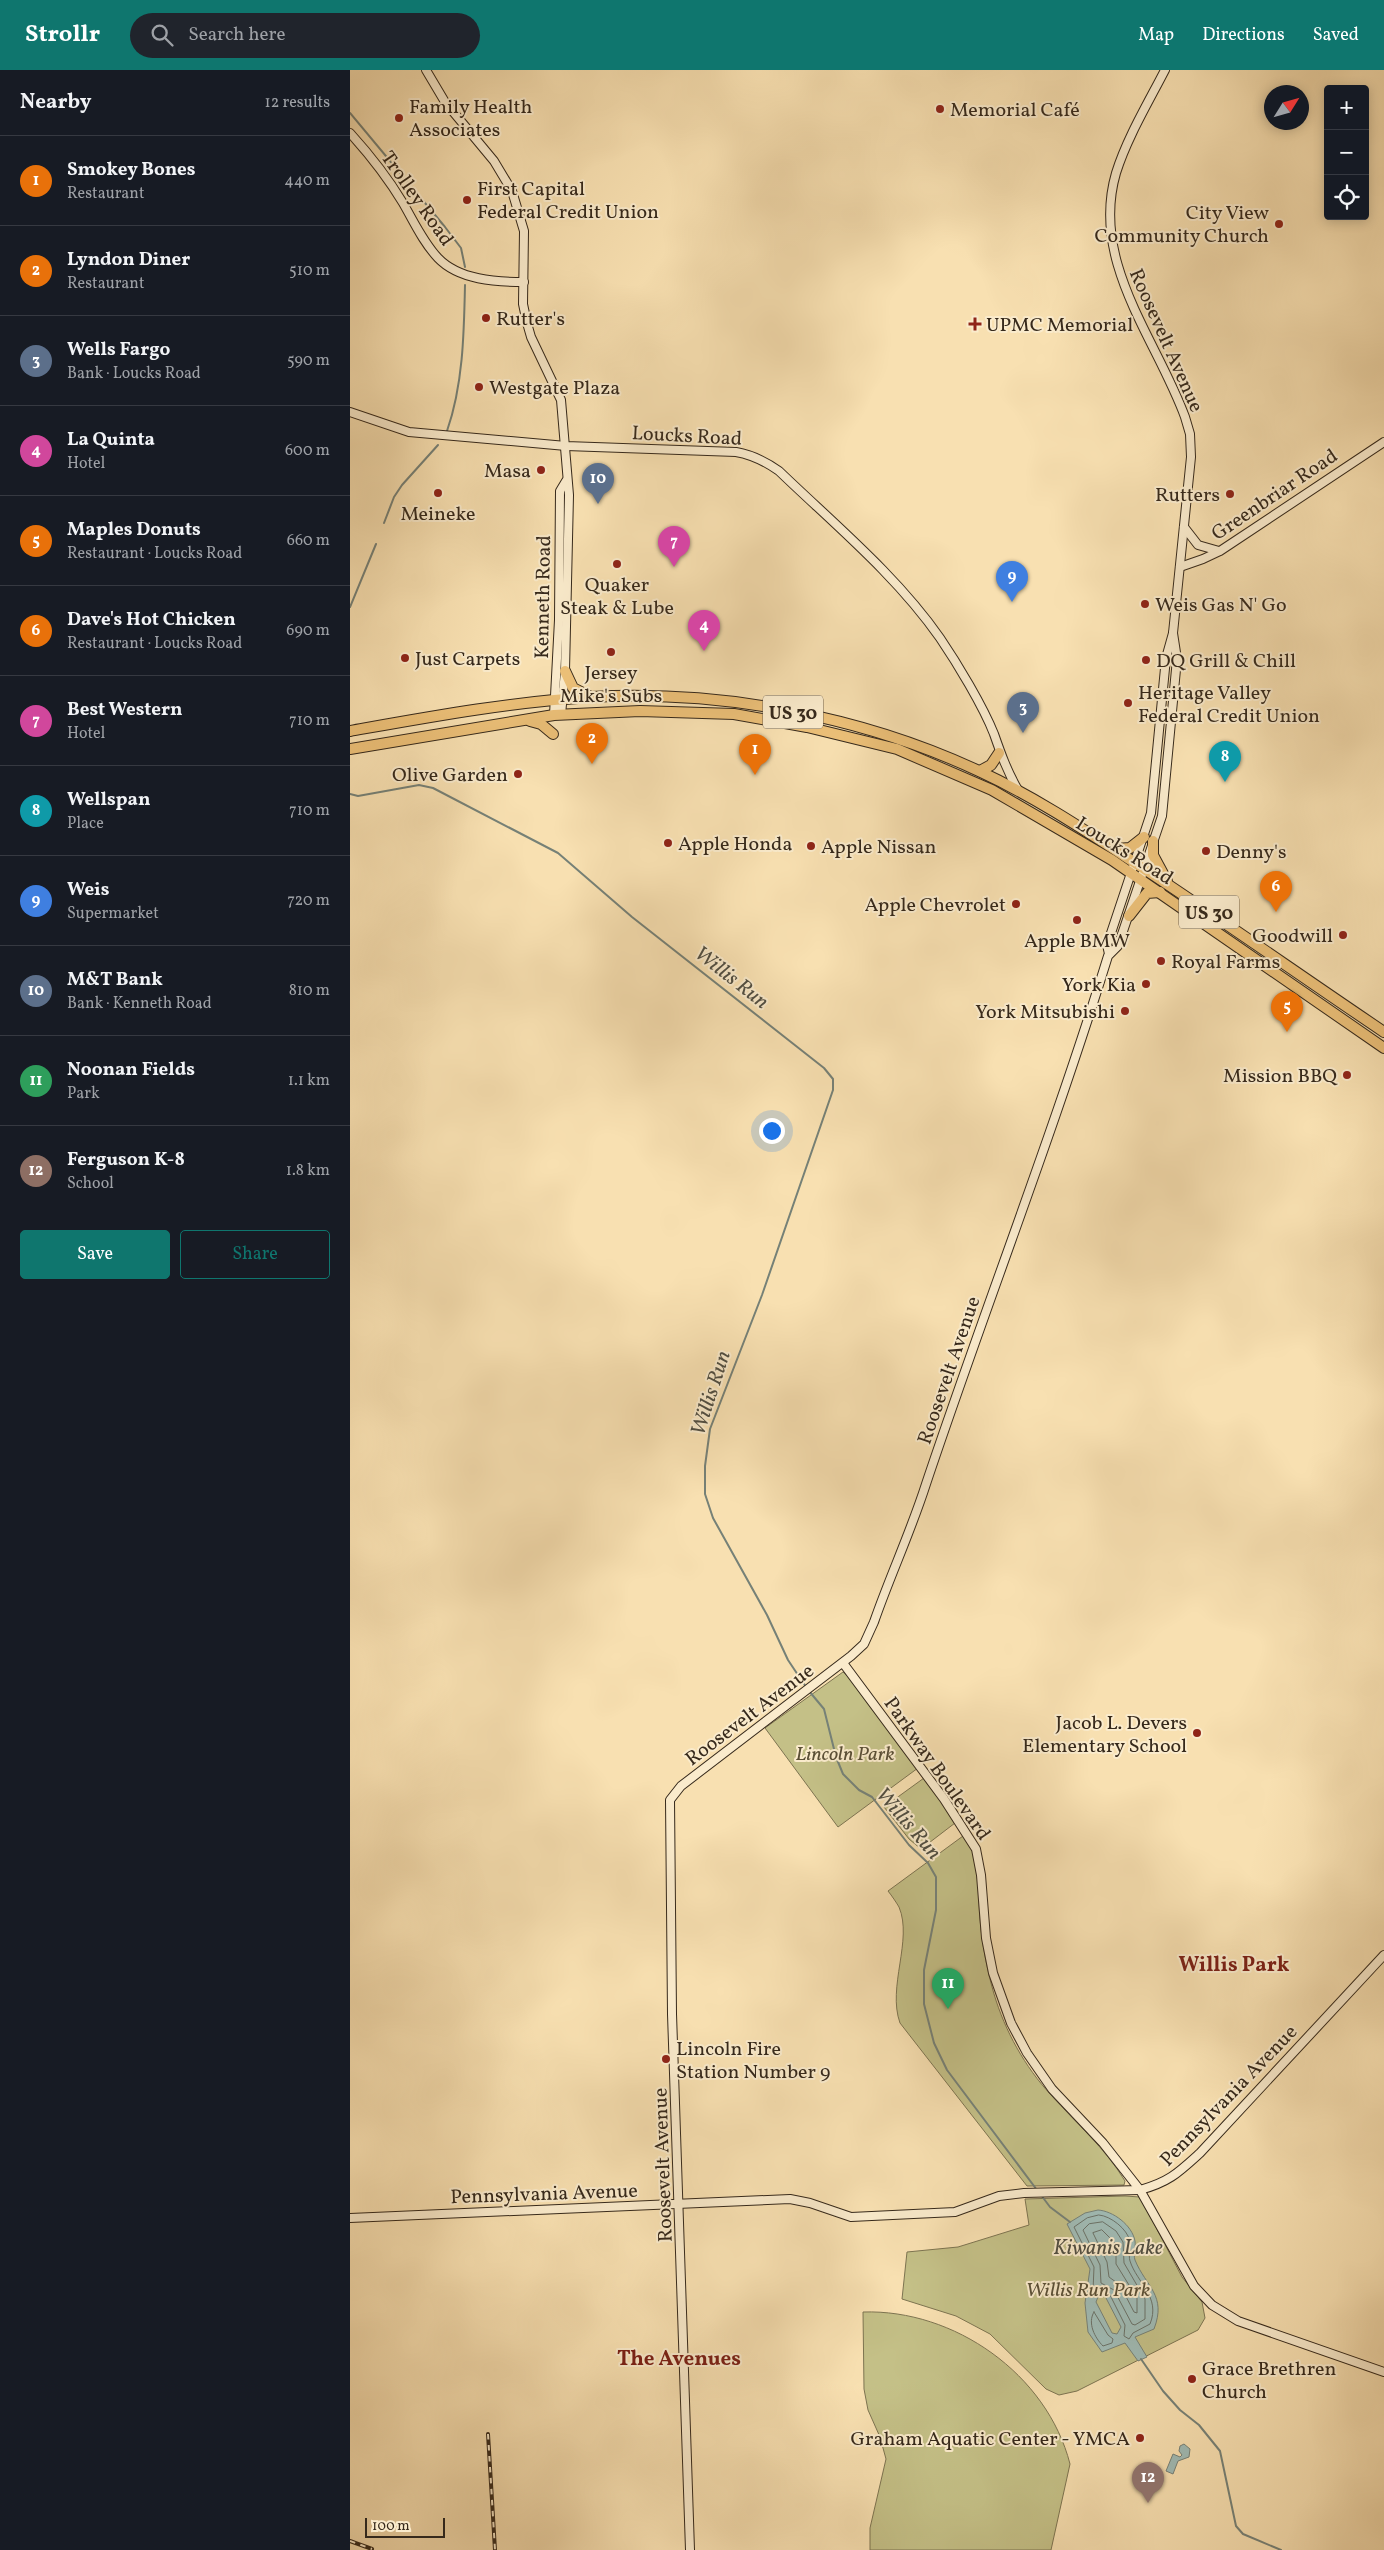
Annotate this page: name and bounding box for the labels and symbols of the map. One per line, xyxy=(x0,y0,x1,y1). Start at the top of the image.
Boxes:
north arrow xyxy=(1264,85,1309,130)
place label: Family Health Associates xyxy=(409,94,533,145)
place label: Memorial Café xyxy=(950,97,1080,125)
marker: Memorial Café xyxy=(934,103,946,115)
marker: Family Health Associates xyxy=(393,112,405,124)
street label: Trolley Road xyxy=(373,146,459,252)
place label: First Capital Federal Credit Union xyxy=(477,176,659,227)
marker: First Capital Federal Credit Union xyxy=(461,194,473,206)
place label: City View Community Church xyxy=(1094,200,1270,251)
marker: City View Community Church xyxy=(1273,218,1285,230)
street label: Roosevelt Avenue xyxy=(1121,264,1209,417)
place label: Rutter's xyxy=(496,306,565,334)
marker: Rutter's xyxy=(480,312,492,324)
place label: UPMC Memorial xyxy=(986,312,1133,340)
marker: UPMC Memorial xyxy=(968,317,982,331)
place label: Westgate Plaza xyxy=(489,375,620,403)
marker: Westgate Plaza xyxy=(473,381,485,393)
street label: Loucks Road xyxy=(631,420,743,454)
street label: Greenbriar Road xyxy=(1206,443,1344,548)
place label: Masa xyxy=(484,458,531,486)
pin: 10 xyxy=(582,463,614,504)
marker: Masa xyxy=(535,464,547,476)
place label: Rutters xyxy=(1155,482,1220,510)
marker: Meineke xyxy=(432,487,444,499)
marker: Rutters xyxy=(1224,488,1236,500)
place label: Meineke xyxy=(400,501,476,529)
pin: 7 xyxy=(658,526,690,567)
street label: Kenneth Road xyxy=(529,535,559,659)
marker: Quaker Steak & Lube xyxy=(611,558,623,570)
pin: 9 xyxy=(996,561,1028,602)
place label: Quaker Steak & Lube xyxy=(560,572,674,623)
place label: Weis Gas N' Go xyxy=(1155,592,1287,620)
marker: Weis Gas N' Go xyxy=(1139,598,1151,610)
pin: 4 xyxy=(688,610,720,651)
place label: Just Carpets xyxy=(415,646,520,674)
marker: Jersey Mike's Subs xyxy=(605,646,617,658)
place label: DQ Grill & Chill xyxy=(1156,648,1296,676)
marker: Just Carpets xyxy=(399,652,411,664)
marker: DQ Grill & Chill xyxy=(1140,654,1152,666)
place label: Jersey Mike's Subs xyxy=(560,660,662,711)
place label: Heritage Valley Federal Credit Union xyxy=(1138,680,1320,731)
pin: 3 xyxy=(1007,692,1039,733)
road number: US 30 xyxy=(763,696,823,729)
marker: Heritage Valley Federal Credit Union xyxy=(1122,697,1134,709)
pin: 2 xyxy=(576,723,608,764)
pin: 1 xyxy=(739,734,771,775)
pin: 8 xyxy=(1209,741,1241,782)
place label: Olive Garden xyxy=(392,762,508,790)
marker: Olive Garden xyxy=(512,768,524,780)
street label: Loucks Road xyxy=(1070,811,1178,893)
place label: Apple Honda xyxy=(678,831,792,859)
place label: Apple Nissan xyxy=(821,834,936,862)
marker: Apple Honda xyxy=(662,837,674,849)
place label: Denny's xyxy=(1216,839,1287,867)
marker: Apple Nissan xyxy=(805,840,817,852)
marker: Denny's xyxy=(1200,845,1212,857)
pin: 6 xyxy=(1260,871,1292,912)
place label: Apple Chevrolet xyxy=(864,892,1006,920)
road number: US 30 xyxy=(1179,896,1239,929)
marker: Apple Chevrolet xyxy=(1010,898,1022,910)
marker: Apple BMW xyxy=(1071,914,1083,926)
place label: Goodwill xyxy=(1252,923,1333,951)
place label: Apple BMW xyxy=(1024,928,1130,956)
marker: Goodwill xyxy=(1337,929,1349,941)
water label: Willis Run xyxy=(688,940,775,1017)
place label: Royal Farms xyxy=(1171,949,1280,977)
marker: Royal Farms xyxy=(1155,955,1167,967)
place label: York Kia xyxy=(1062,972,1136,1000)
marker: York Kia xyxy=(1140,978,1152,990)
pin: 5 xyxy=(1271,991,1303,1032)
place label: York Mitsubishi xyxy=(975,999,1115,1027)
marker: York Mitsubishi xyxy=(1119,1005,1131,1017)
place label: Mission BBQ xyxy=(1223,1063,1338,1091)
marker: Mission BBQ xyxy=(1341,1069,1353,1081)
your location xyxy=(759,1118,785,1144)
street label: Roosevelt Avenue xyxy=(911,1293,988,1448)
water label: Willis Run xyxy=(684,1347,739,1440)
street label: Roosevelt Avenue xyxy=(680,1658,820,1773)
street label: Parkway Boulevard xyxy=(876,1692,997,1847)
place label: Jacob L. Devers Elementary School xyxy=(1022,1710,1187,1761)
marker: Jacob L. Devers Elementary School xyxy=(1191,1727,1203,1739)
park label: Lincoln Park xyxy=(795,1741,895,1769)
water label: Willis Run xyxy=(868,1781,948,1867)
district label: Willis Park xyxy=(1179,1951,1290,1980)
pin: 11 xyxy=(932,1968,964,2009)
street label: Pennsylvania Avenue xyxy=(1154,2019,1305,2174)
place label: Lincoln Fire Station Number 9 xyxy=(676,2036,830,2087)
marker: Lincoln Fire Station Number 9 xyxy=(660,2053,672,2065)
street label: Roosevelt Avenue xyxy=(647,2087,681,2243)
street label: Pennsylvania Avenue xyxy=(450,2178,638,2212)
water label: Kiwanis Lake xyxy=(1053,2234,1163,2263)
park label: Willis Run Park xyxy=(1026,2277,1150,2305)
district label: The Avenues xyxy=(617,2345,741,2374)
place label: Grace Brethren Church xyxy=(1202,2356,1336,2407)
marker: Grace Brethren Church xyxy=(1186,2373,1198,2385)
place label: Graham Aquatic Center - YMCA xyxy=(850,2426,1130,2454)
marker: Graham Aquatic Center - YMCA xyxy=(1134,2432,1146,2444)
pin: 12 xyxy=(1132,2462,1164,2503)
scale bar xyxy=(365,2515,445,2538)

